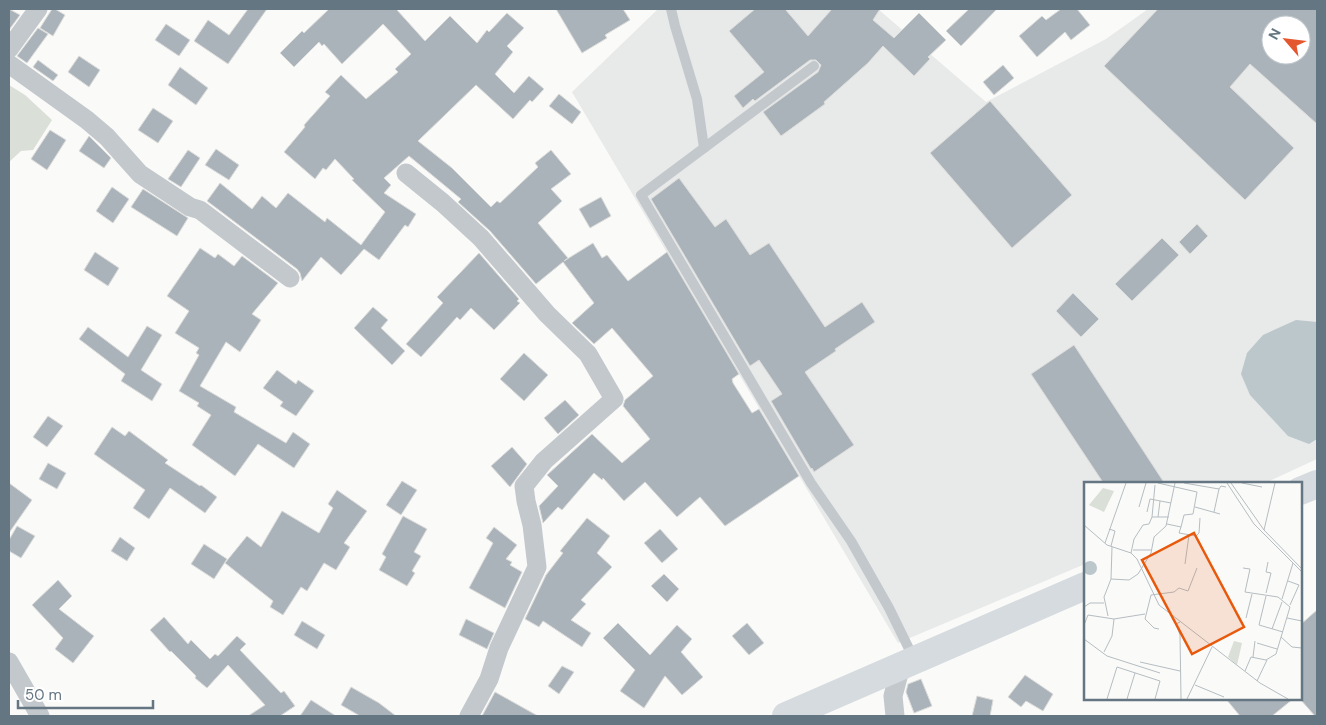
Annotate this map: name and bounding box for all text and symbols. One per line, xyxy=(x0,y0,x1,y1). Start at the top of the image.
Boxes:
north arrow xyxy=(1261,15,1311,65)
text: N xyxy=(1264,25,1285,43)
inset map xyxy=(1084,482,1301,700)
scale bar xyxy=(18,678,152,710)
text: 50 m xyxy=(25,685,62,705)

